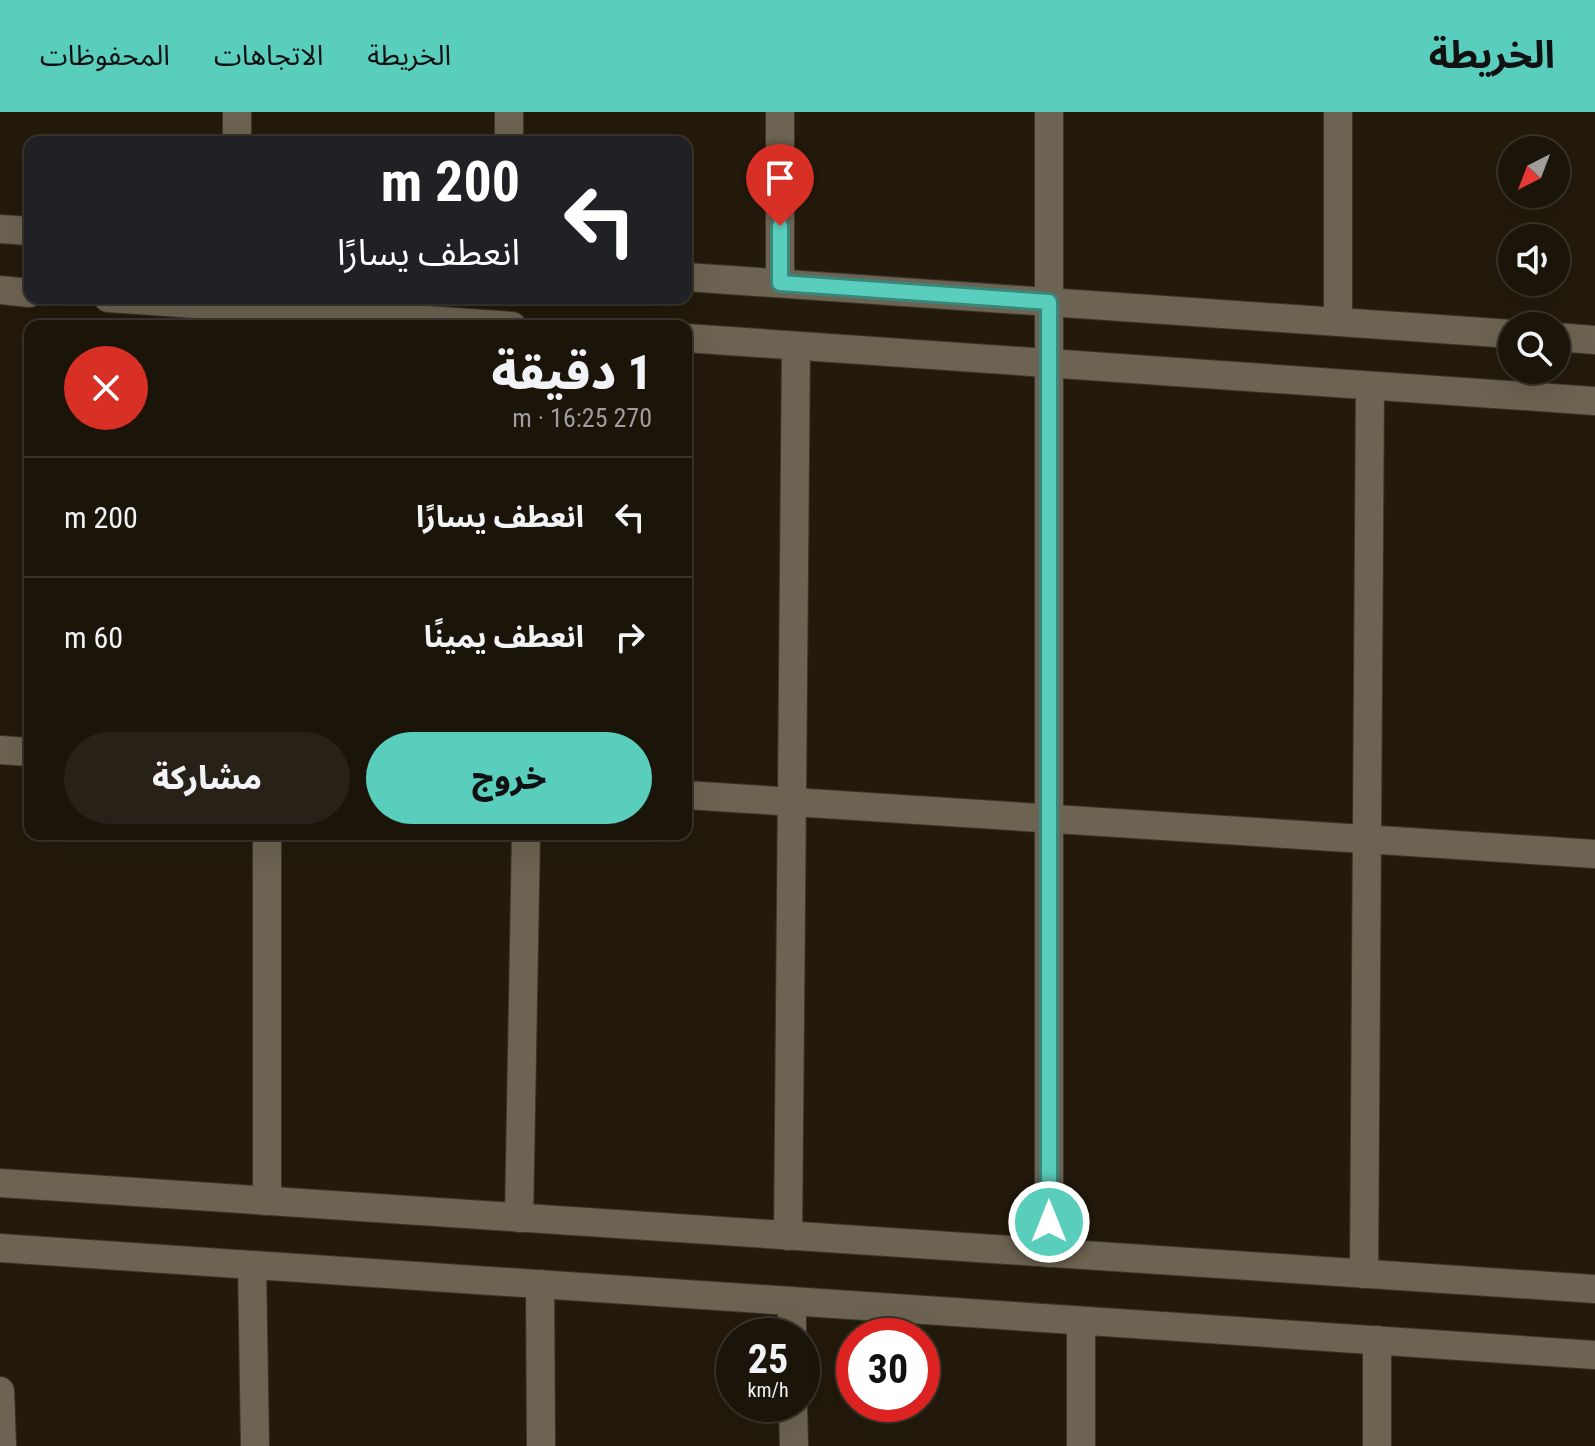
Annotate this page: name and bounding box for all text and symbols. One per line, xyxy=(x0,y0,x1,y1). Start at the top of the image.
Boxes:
text: الخريطة xyxy=(1429,33,1555,77)
text: المحفوظات xyxy=(40,39,170,72)
text: الاتجاهات xyxy=(214,39,323,72)
text: الخريطة xyxy=(367,39,451,72)
north arrow xyxy=(1498,136,1570,208)
map controls xyxy=(1498,136,1570,384)
pin xyxy=(746,144,814,226)
text: 200 m xyxy=(381,149,520,215)
icon: arrive xyxy=(758,156,802,200)
icon: left xyxy=(548,168,652,272)
button: sound xyxy=(1498,224,1570,296)
text: انعطف يسارًا xyxy=(337,232,520,274)
button: search xyxy=(1498,312,1570,384)
text: 1 دقيقة xyxy=(491,344,652,401)
button: close xyxy=(64,346,148,430)
text: 270 m · 16:25 xyxy=(512,403,652,433)
icon: left xyxy=(608,495,652,539)
text: انعطف يسارًا xyxy=(416,499,584,534)
text: 200 m xyxy=(64,500,138,535)
icon: right xyxy=(608,615,652,659)
text: انعطف يمينًا xyxy=(424,619,584,654)
text: 60 m xyxy=(64,620,123,655)
button: مشاركة xyxy=(64,732,350,824)
button: خروج xyxy=(366,732,652,824)
position arrow xyxy=(1007,1180,1091,1264)
speed limit sign: 30 xyxy=(836,1318,940,1422)
text: 25 xyxy=(748,1336,788,1383)
text: km/h xyxy=(747,1378,789,1402)

